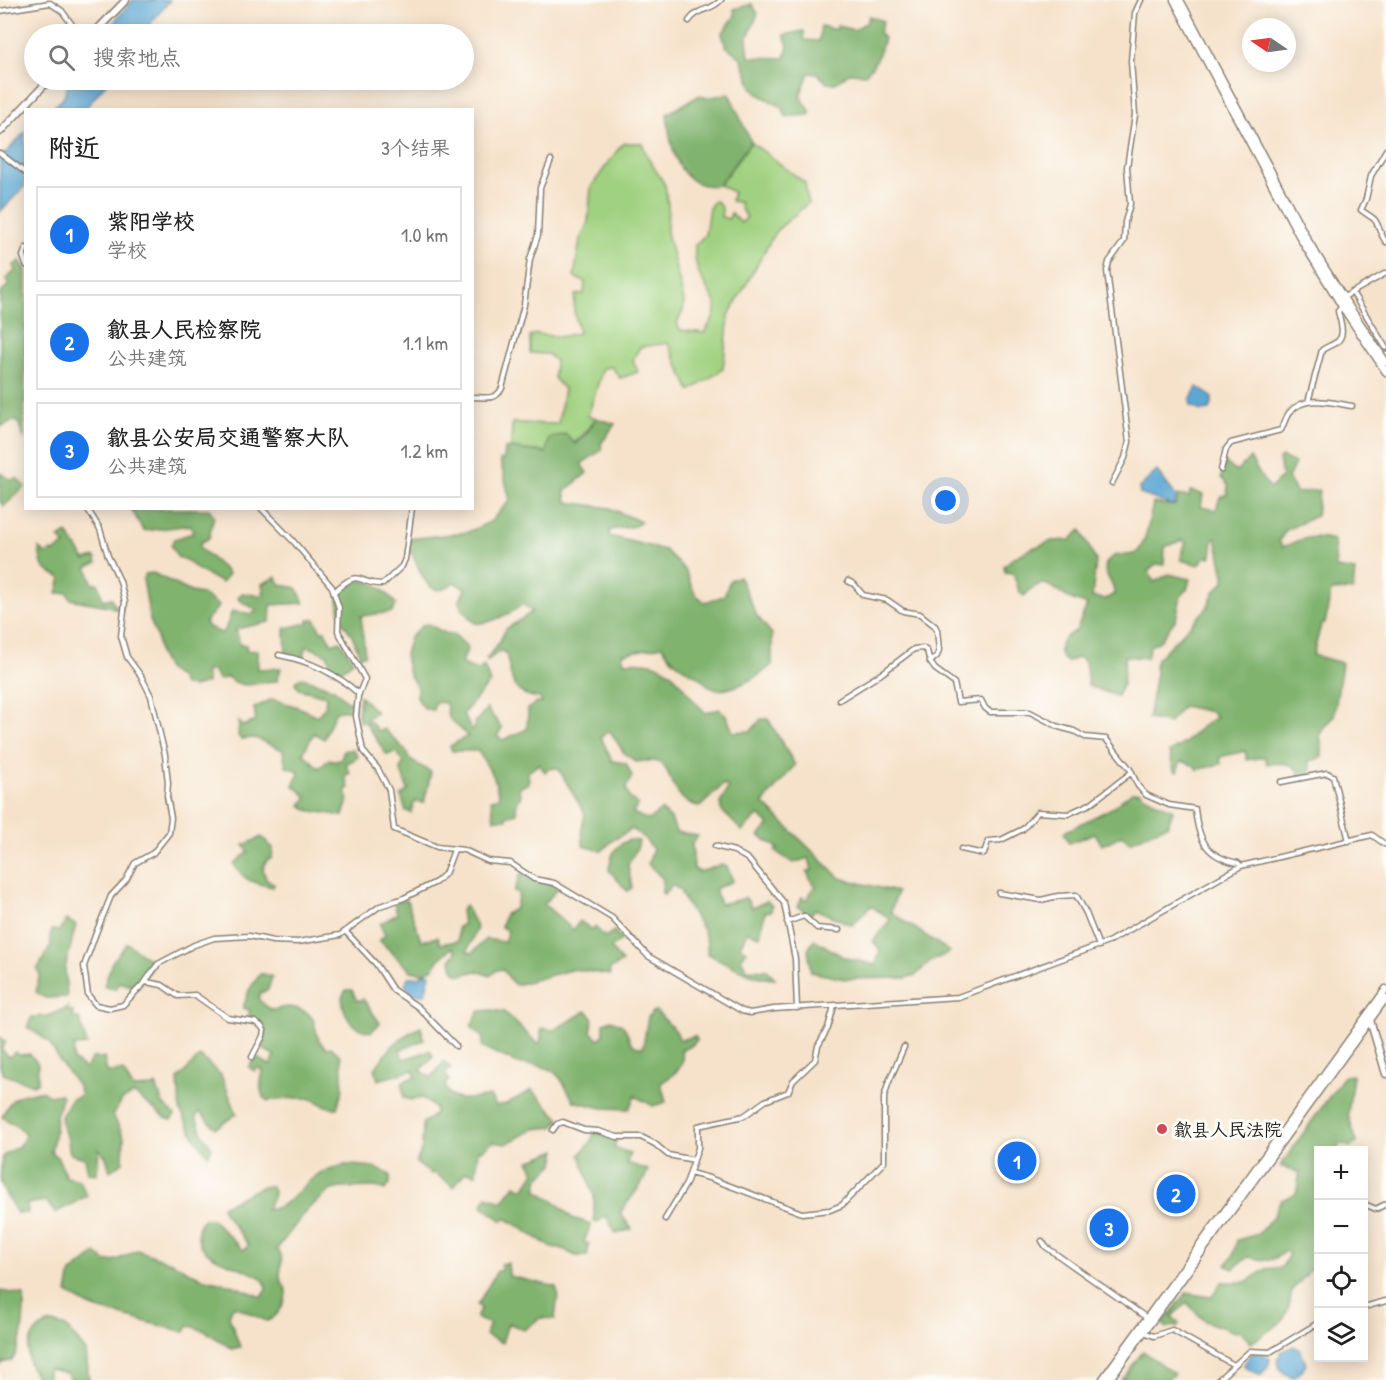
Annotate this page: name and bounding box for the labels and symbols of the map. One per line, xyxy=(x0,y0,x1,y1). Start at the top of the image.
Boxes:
north arrow xyxy=(1242,18,1296,72)
your location xyxy=(931,486,960,515)
place label: 歙县人民法院 xyxy=(1174,1117,1282,1142)
marker: 歙县人民法院 xyxy=(1155,1122,1169,1136)
pin: 1 xyxy=(998,1138,1036,1184)
pin: 2 xyxy=(1156,1172,1196,1216)
pin: 3 xyxy=(1090,1206,1128,1250)

